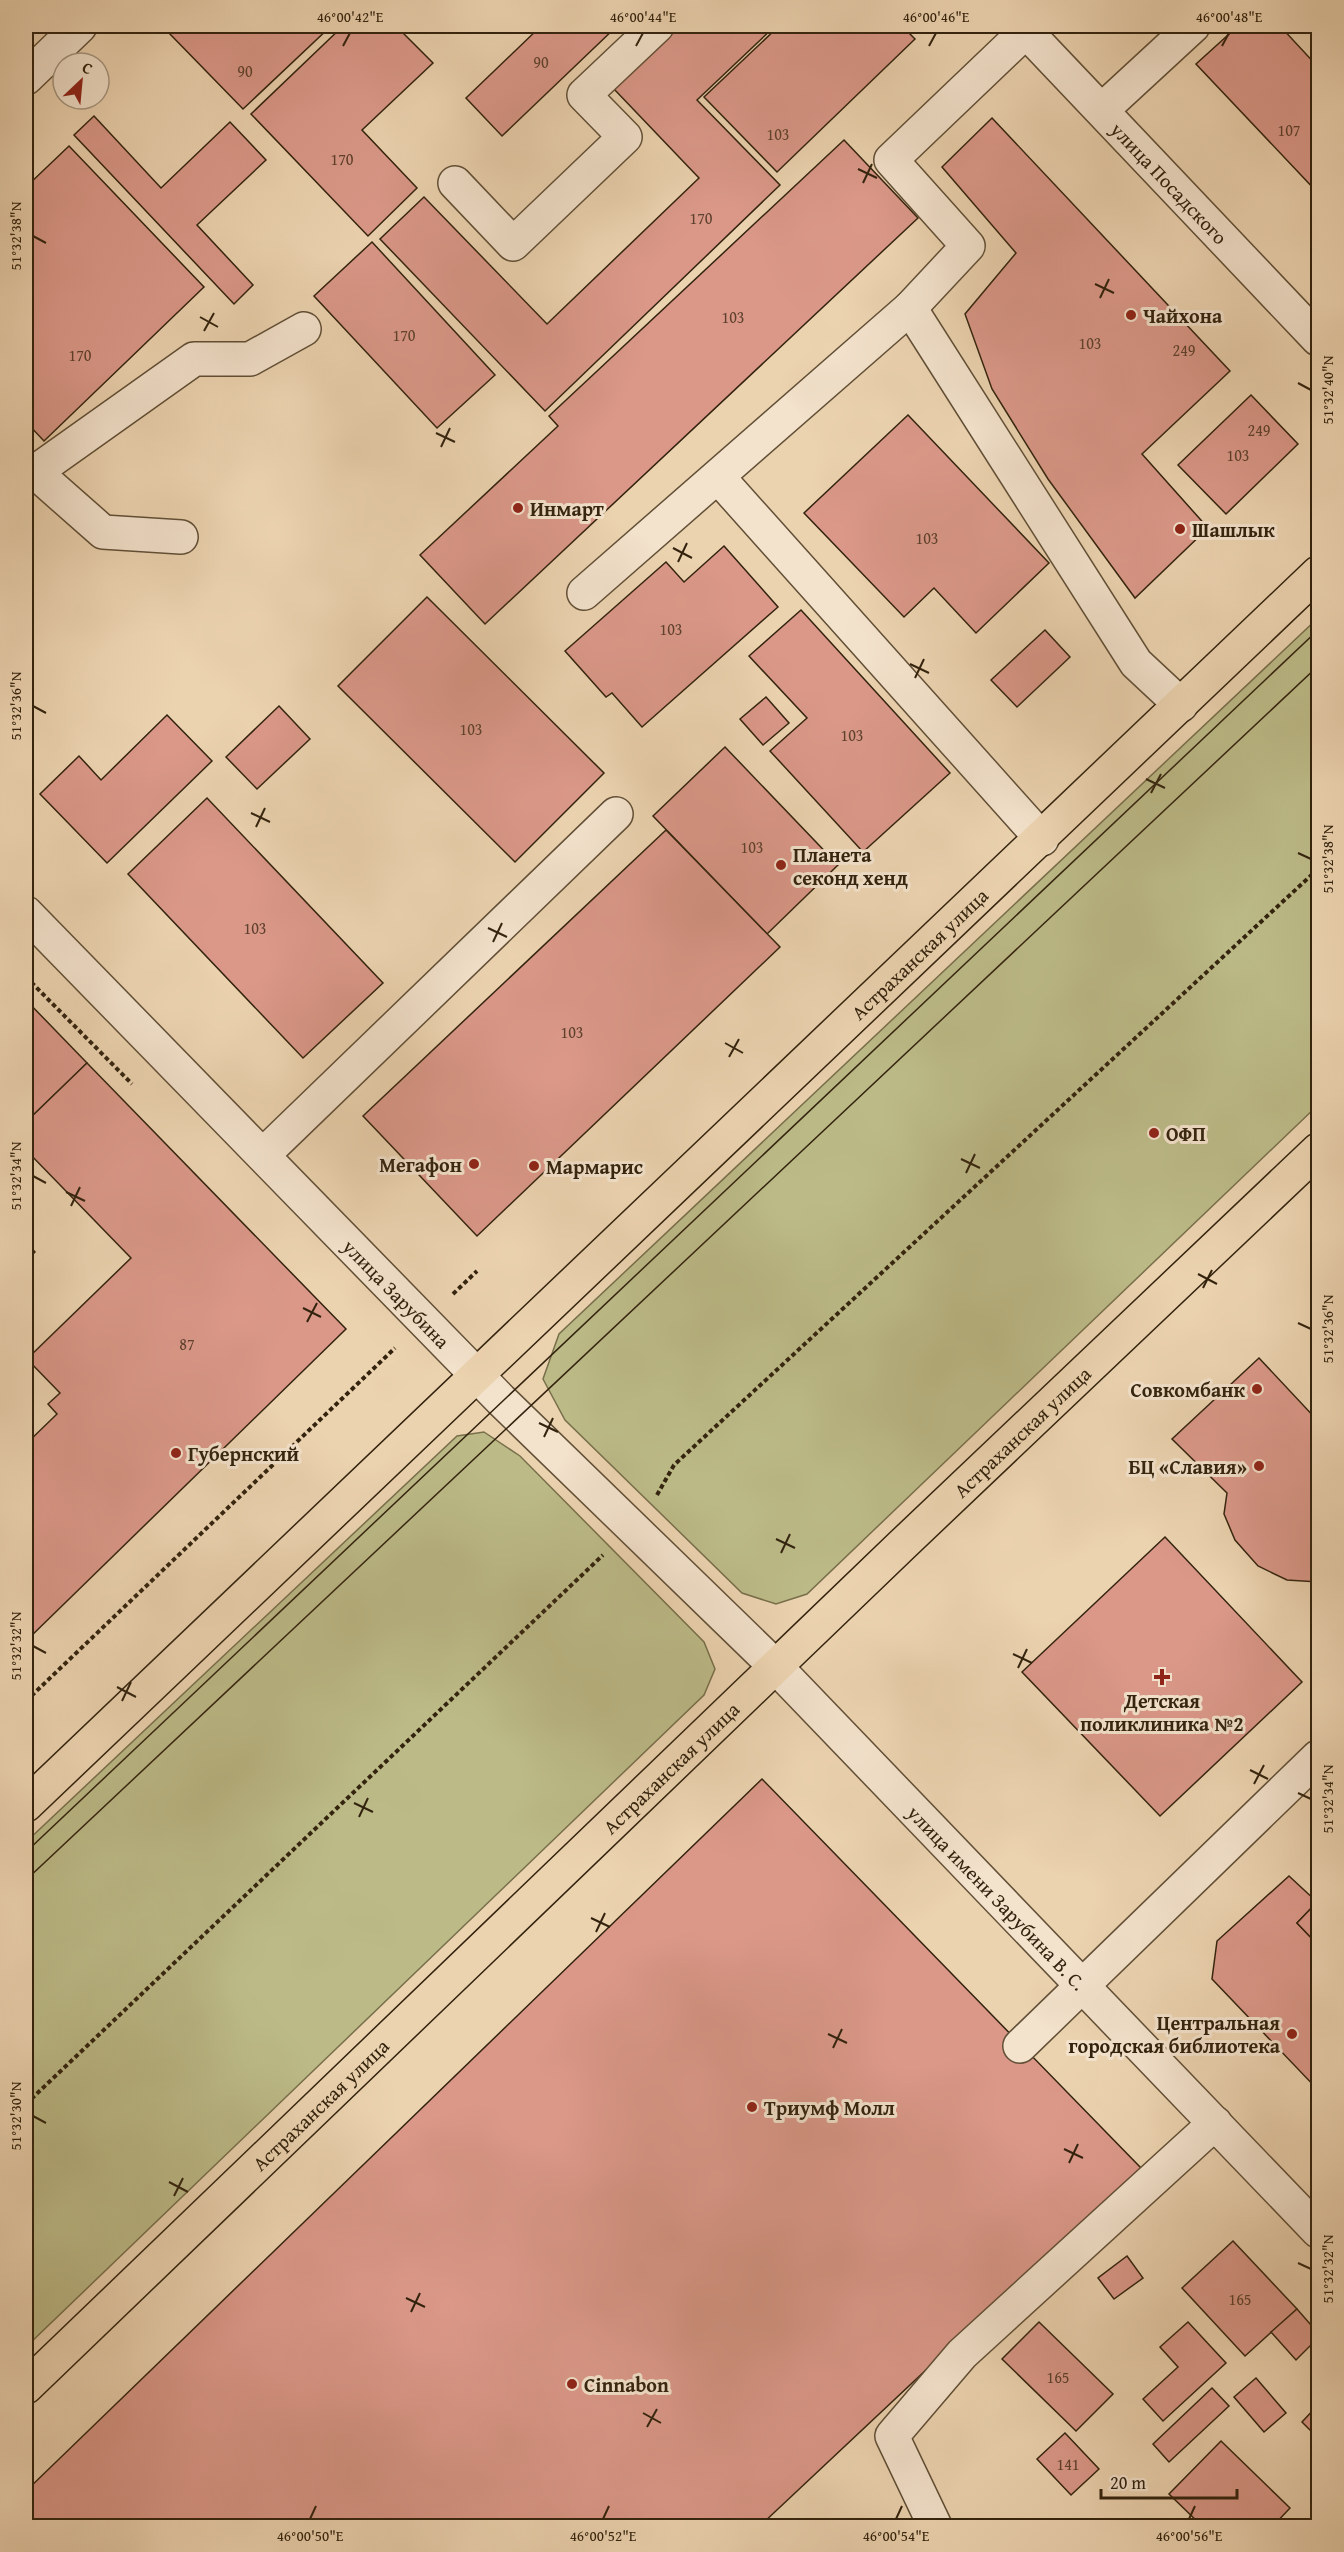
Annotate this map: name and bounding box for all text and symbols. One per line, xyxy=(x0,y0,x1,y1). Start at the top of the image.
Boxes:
text: 46°00'42"E xyxy=(317,6,384,27)
text: 46°00'44"E xyxy=(610,6,677,27)
text: 46°00'46"E xyxy=(903,6,970,27)
text: 46°00'48"E xyxy=(1196,6,1263,27)
house number: 90 xyxy=(533,50,549,74)
north arrow xyxy=(51,51,111,111)
text: С xyxy=(78,55,97,80)
house number: 90 xyxy=(237,59,253,83)
street label: улица Посадского xyxy=(1104,114,1235,250)
house number: 107 xyxy=(1277,118,1301,142)
house number: 103 xyxy=(766,122,790,146)
house number: 170 xyxy=(330,147,354,171)
text: 51°32'38"N xyxy=(5,201,26,270)
house number: 170 xyxy=(689,206,713,230)
place label: Чайхона xyxy=(1143,301,1223,330)
house number: 103 xyxy=(721,305,745,329)
marker: Чайхона xyxy=(1124,308,1138,322)
house number: 170 xyxy=(392,323,416,347)
house number: 103 xyxy=(1078,331,1102,355)
house number: 249 xyxy=(1172,338,1196,362)
house number: 170 xyxy=(68,343,92,367)
text: 51°32'40"N xyxy=(1317,355,1338,424)
house number: 249 xyxy=(1247,418,1271,442)
house number: 103 xyxy=(1226,443,1250,467)
place label: Инмарт xyxy=(530,494,604,523)
marker: Инмарт xyxy=(511,501,525,515)
place label: Шашлык xyxy=(1192,515,1275,544)
marker: Шашлык xyxy=(1173,522,1187,536)
house number: 103 xyxy=(915,526,939,550)
house number: 103 xyxy=(659,617,683,641)
text: 51°32'36"N xyxy=(5,671,26,740)
house number: 103 xyxy=(459,717,483,741)
house number: 103 xyxy=(840,723,864,747)
text: 51°32'38"N xyxy=(1317,824,1338,893)
house number: 103 xyxy=(740,835,764,859)
place label: Планета секонд хенд xyxy=(793,840,908,892)
marker: Планета секонд хенд xyxy=(774,858,788,872)
street label: Астраханская улица xyxy=(844,881,994,1026)
house number: 103 xyxy=(243,916,267,940)
house number: 103 xyxy=(560,1020,584,1044)
place label: ОФП xyxy=(1166,1119,1206,1148)
marker: ОФП xyxy=(1147,1126,1161,1140)
text: 51°32'34"N xyxy=(5,1141,26,1210)
place label: Мегафон xyxy=(379,1150,462,1179)
place label: Мармарис xyxy=(546,1152,643,1181)
marker: Мегафон xyxy=(467,1157,481,1171)
marker: Мармарис xyxy=(527,1159,541,1173)
street label: улица Зарубина xyxy=(336,1231,457,1355)
text: 51°32'36"N xyxy=(1317,1294,1338,1363)
house number: 87 xyxy=(179,1332,195,1356)
street label: Астраханская улица xyxy=(946,1359,1097,1504)
place label: Совкомбанк xyxy=(1130,1375,1245,1404)
marker: Совкомбанк xyxy=(1250,1382,1264,1396)
place label: Губернский xyxy=(188,1439,299,1468)
marker: Губернский xyxy=(169,1446,183,1460)
place label: БЦ «Славия» xyxy=(1128,1452,1247,1481)
marker: БЦ «Славия» xyxy=(1252,1459,1266,1473)
text: 51°32'32"N xyxy=(5,1611,26,1680)
marker: Детская поликлиника №2 xyxy=(1153,1668,1171,1686)
place label: Детская поликлиника №2 xyxy=(1080,1686,1244,1738)
street label: Астраханская улица xyxy=(596,1694,746,1840)
text: 51°32'34"N xyxy=(1317,1764,1338,1833)
street label: улица имени Зарубина В. С. xyxy=(901,1798,1093,1996)
place label: Центральная городская библиотека xyxy=(1069,2008,1281,2060)
marker: Центральная городская библиотека xyxy=(1285,2027,1299,2041)
street label: Астраханская улица xyxy=(245,2031,395,2177)
text: 51°32'30"N xyxy=(5,2081,26,2150)
place label: Триумф Молл xyxy=(764,2093,895,2122)
marker: Триумф Молл xyxy=(745,2100,759,2114)
text: 51°32'32"N xyxy=(1317,2234,1338,2303)
house number: 165 xyxy=(1228,2287,1252,2311)
house number: 165 xyxy=(1046,2365,1070,2389)
place label: Cinnabon xyxy=(584,2370,669,2399)
marker: Cinnabon xyxy=(565,2377,579,2391)
house number: 141 xyxy=(1056,2452,1080,2476)
scale bar xyxy=(1101,2462,1238,2500)
text: 20 m xyxy=(1110,2469,1146,2496)
text: 46°00'50"E xyxy=(277,2525,344,2546)
text: 46°00'52"E xyxy=(570,2525,637,2546)
text: 46°00'54"E xyxy=(863,2525,930,2546)
text: 46°00'56"E xyxy=(1156,2525,1223,2546)

